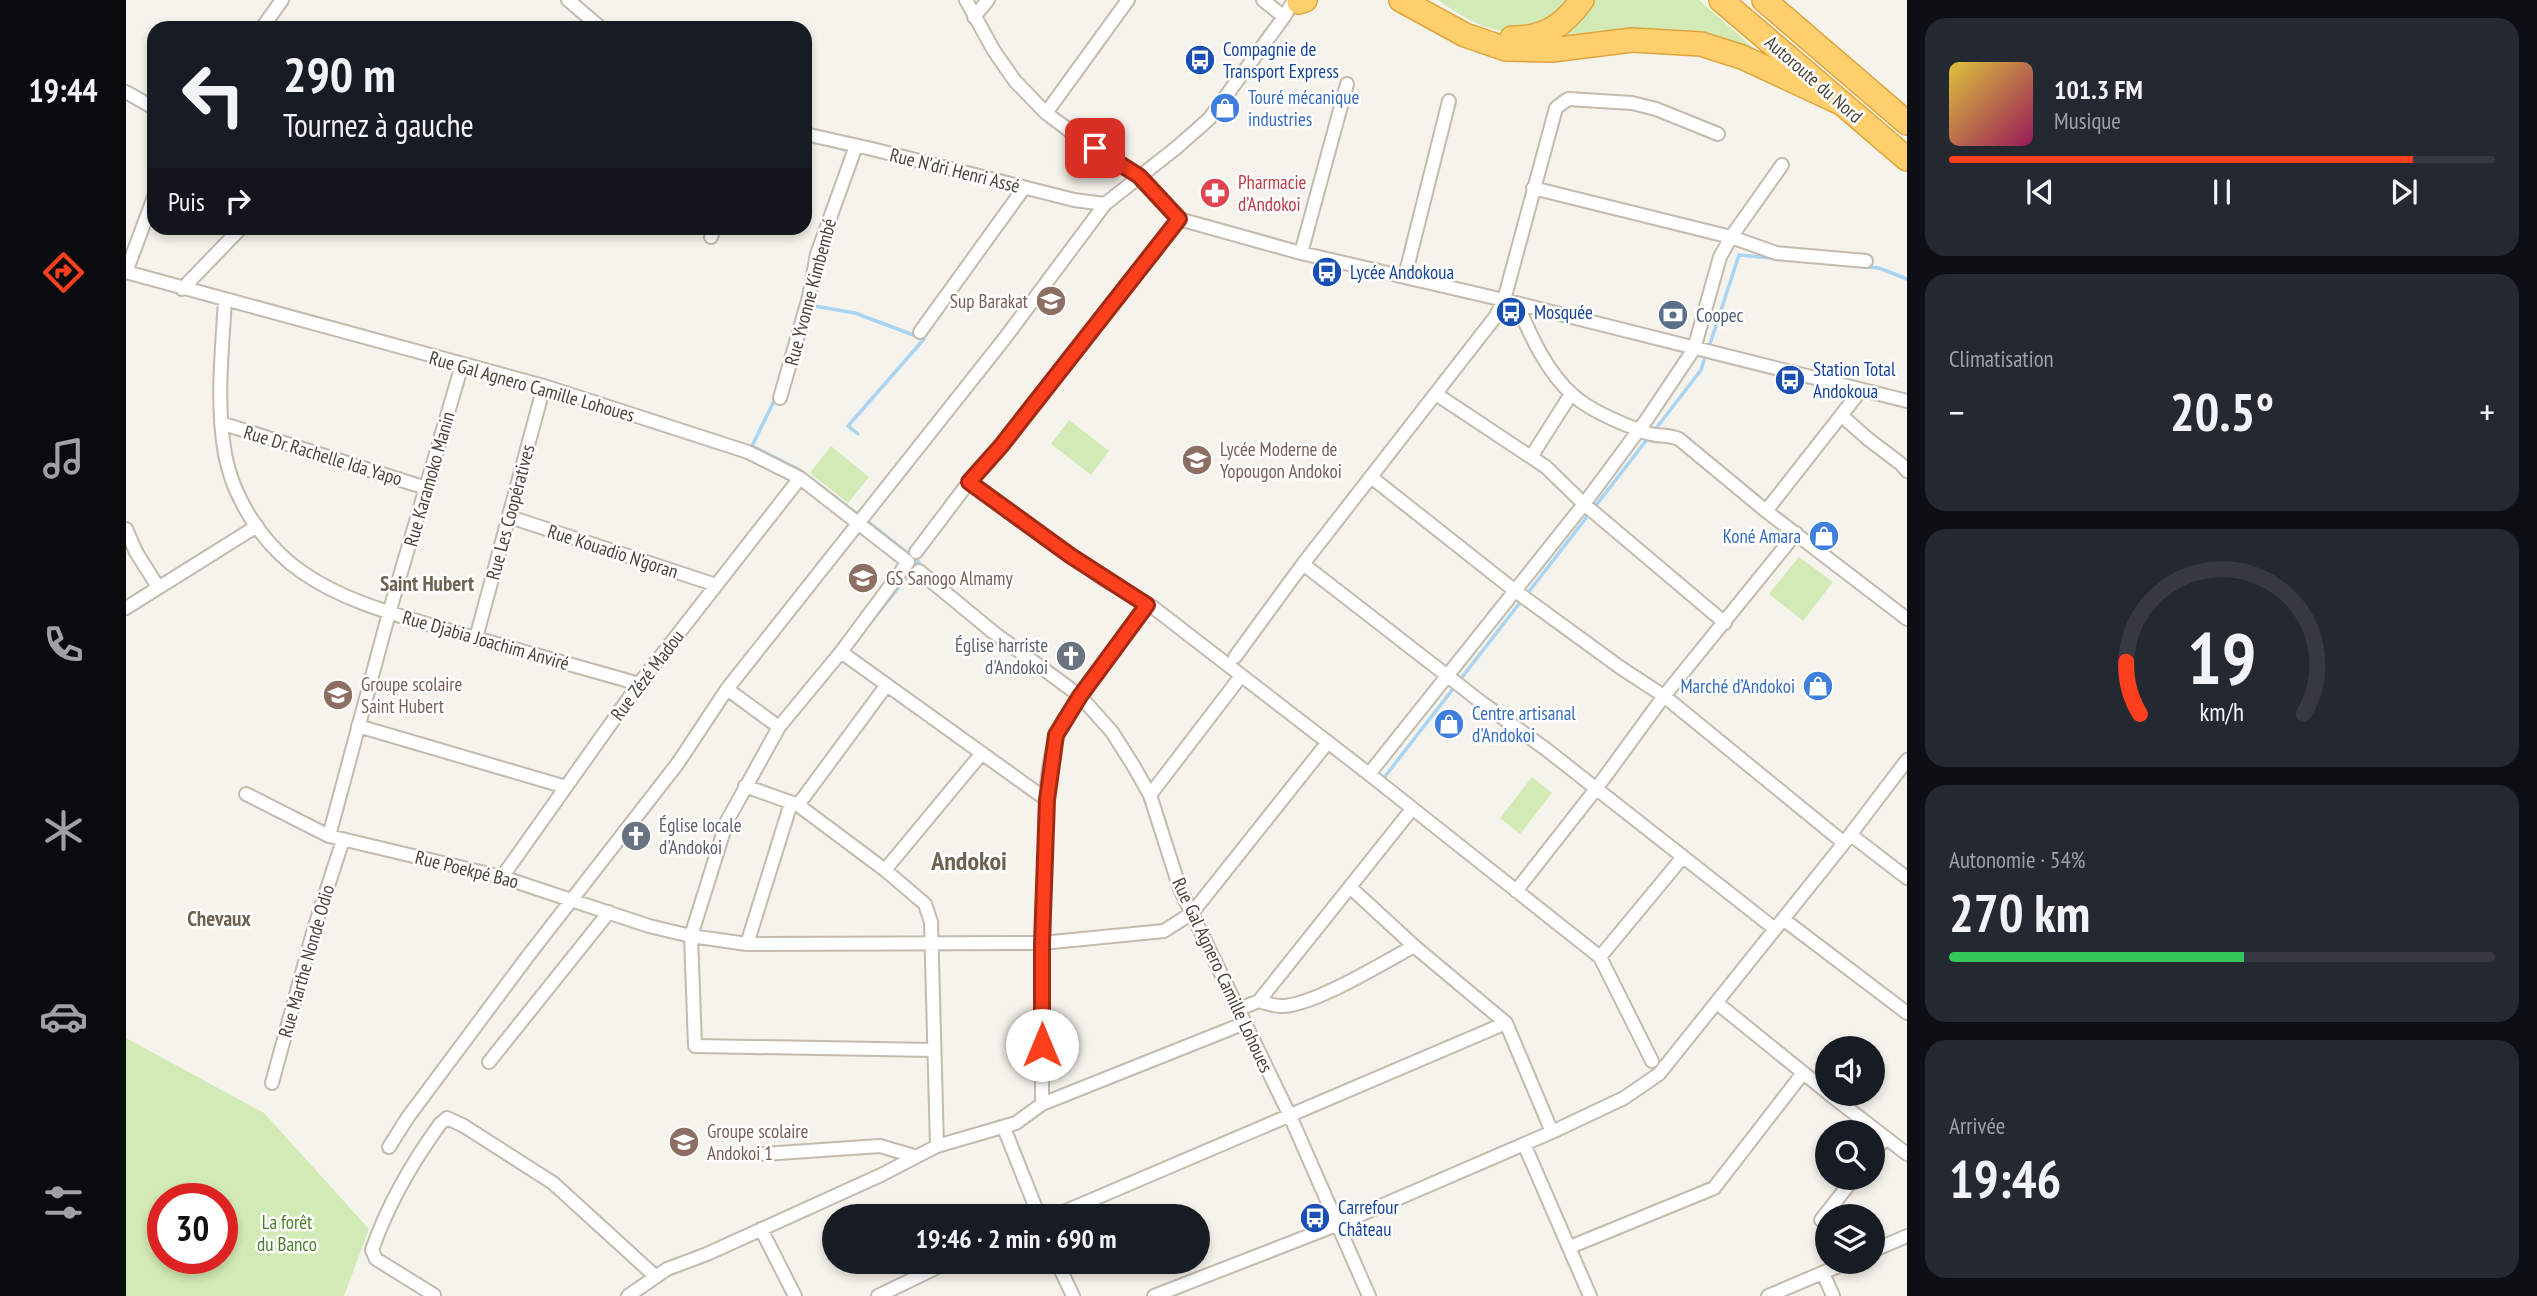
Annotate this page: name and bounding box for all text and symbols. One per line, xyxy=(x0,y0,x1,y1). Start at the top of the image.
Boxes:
street label: Autoroute du Nord xyxy=(1760,30,1868,128)
place label: Compagnie de Transport Express xyxy=(1223,37,1339,83)
text: 290 m xyxy=(283,42,396,106)
bus stop icon: Compagnie de Transport Express xyxy=(1183,43,1217,77)
icon: left xyxy=(168,49,259,140)
text: 19:44 xyxy=(28,69,98,111)
text: 101.3 FM xyxy=(2054,73,2143,106)
place label: Touré mécanique industries xyxy=(1248,85,1359,131)
shop icon: Touré mécanique industries xyxy=(1208,91,1242,125)
text: Tournez à gauche xyxy=(283,104,474,146)
text: Musique xyxy=(2054,106,2121,135)
pin xyxy=(1065,118,1125,178)
icon: arrive xyxy=(1076,129,1114,167)
street label: Rue N’dri Henri Assé xyxy=(888,142,1023,198)
place label: Pharmacie d’Andokoi xyxy=(1238,170,1307,216)
icon: previous xyxy=(2021,173,2059,211)
icon: pause xyxy=(2203,173,2241,211)
icon: next xyxy=(2385,173,2423,211)
pharmacy icon: Pharmacie d’Andokoi xyxy=(1198,176,1232,210)
icon: right xyxy=(219,182,257,220)
text: Puis xyxy=(168,185,205,218)
street label: Rue Yvonne Kimbembé xyxy=(779,216,841,368)
icon: directions xyxy=(39,248,88,297)
bus stop icon: Lycée Andokoua xyxy=(1310,255,1344,289)
place label: Lycée Andokoua xyxy=(1350,260,1454,284)
school or university icon: Sup Barakat xyxy=(1034,284,1068,318)
place label: Sup Barakat xyxy=(950,289,1029,313)
bus stop icon: Mosquée xyxy=(1494,295,1528,329)
bank icon: Coopec xyxy=(1656,298,1690,332)
place label: Mosquée xyxy=(1534,300,1593,324)
place label: Coopec xyxy=(1696,303,1744,327)
text: Climatisation xyxy=(1949,344,2054,373)
street label: Rue Gal Agnero Camille Lohoues xyxy=(427,345,637,427)
place label: Station Total Andokoua xyxy=(1813,357,1896,403)
bus stop icon: Station Total Andokoua xyxy=(1773,363,1807,397)
text: 20.5° xyxy=(2170,378,2274,445)
text: − xyxy=(1949,387,1965,436)
text: + xyxy=(2479,387,2495,436)
street label: Rue Karamoko Manin xyxy=(398,409,460,549)
street label: Rue Dr Rachelle Ida Yapo xyxy=(241,420,405,490)
icon: music xyxy=(39,434,88,483)
place label: Lycée Moderne de Yopougon Andokoi xyxy=(1220,437,1342,483)
street label: Rue Les Coopératives xyxy=(480,442,540,582)
school or university icon: Lycée Moderne de Yopougon Andokoi xyxy=(1180,443,1214,477)
street label: Rue Kouadio N’goran xyxy=(545,519,681,583)
shop icon: Koné Amara xyxy=(1807,519,1841,553)
place label: Koné Amara xyxy=(1723,524,1801,548)
school or university icon: GS Sanogo Almamy xyxy=(846,561,880,595)
place label: GS Sanogo Almamy xyxy=(886,566,1013,590)
district label: Saint Hubert xyxy=(380,570,474,597)
street label: Rue Djabia Joachim Anviré xyxy=(400,605,572,675)
text: 19 xyxy=(2187,610,2257,704)
icon: phone xyxy=(39,620,88,669)
street label: Rue Zézé Madou xyxy=(605,625,689,725)
place label: Église harriste d'Andokoi xyxy=(955,633,1048,679)
church icon: Église harriste d'Andokoi xyxy=(1054,639,1088,673)
shop icon: Marché d’Andokoi xyxy=(1801,669,1835,703)
place label: Groupe scolaire Saint Hubert xyxy=(361,672,463,718)
place label: Marché d’Andokoi xyxy=(1680,674,1795,698)
school or university icon: Groupe scolaire Saint Hubert xyxy=(321,678,355,712)
text: km/h xyxy=(2200,696,2244,728)
place label: Centre artisanal d'Andokoi xyxy=(1472,701,1576,747)
shop icon: Centre artisanal d'Andokoi xyxy=(1432,707,1466,741)
icon: climate xyxy=(39,806,88,855)
place label: Église locale d'Andokoi xyxy=(659,813,742,859)
church icon: Église locale d'Andokoi xyxy=(619,819,653,853)
district label: Andokoi xyxy=(930,844,1007,877)
street label: Rue Poekpé Bao xyxy=(413,845,521,893)
text: Autonomie · 54% xyxy=(1949,845,2085,874)
street label: Rue Gal Agnero Camille Lohoues xyxy=(1167,874,1279,1076)
text: 270 km xyxy=(1949,879,2090,946)
street label: Rue Marthe Nonde Odio xyxy=(273,882,339,1040)
district label: Chevaux xyxy=(187,905,251,932)
icon: car xyxy=(39,992,88,1041)
position arrow xyxy=(1005,1008,1079,1082)
map controls xyxy=(1815,1036,1885,1274)
button: sound xyxy=(1815,1036,1885,1106)
text: Arrivée xyxy=(1949,1111,2005,1140)
place label: Groupe scolaire Andokoi 1 xyxy=(707,1119,809,1165)
button: search xyxy=(1815,1120,1885,1190)
school or university icon: Groupe scolaire Andokoi 1 xyxy=(667,1125,701,1159)
text: 19:46 xyxy=(1949,1145,2061,1212)
icon: filters xyxy=(39,1178,88,1227)
speed limit sign: 30 xyxy=(147,1183,238,1274)
place label: Carrefour Château xyxy=(1338,1195,1399,1241)
bus stop icon: Carrefour Château xyxy=(1298,1201,1332,1235)
button: layers xyxy=(1815,1204,1885,1274)
park label: La forêt du Banco xyxy=(257,1210,317,1256)
text: 19:46 · 2 min · 690 m xyxy=(916,1222,1116,1255)

